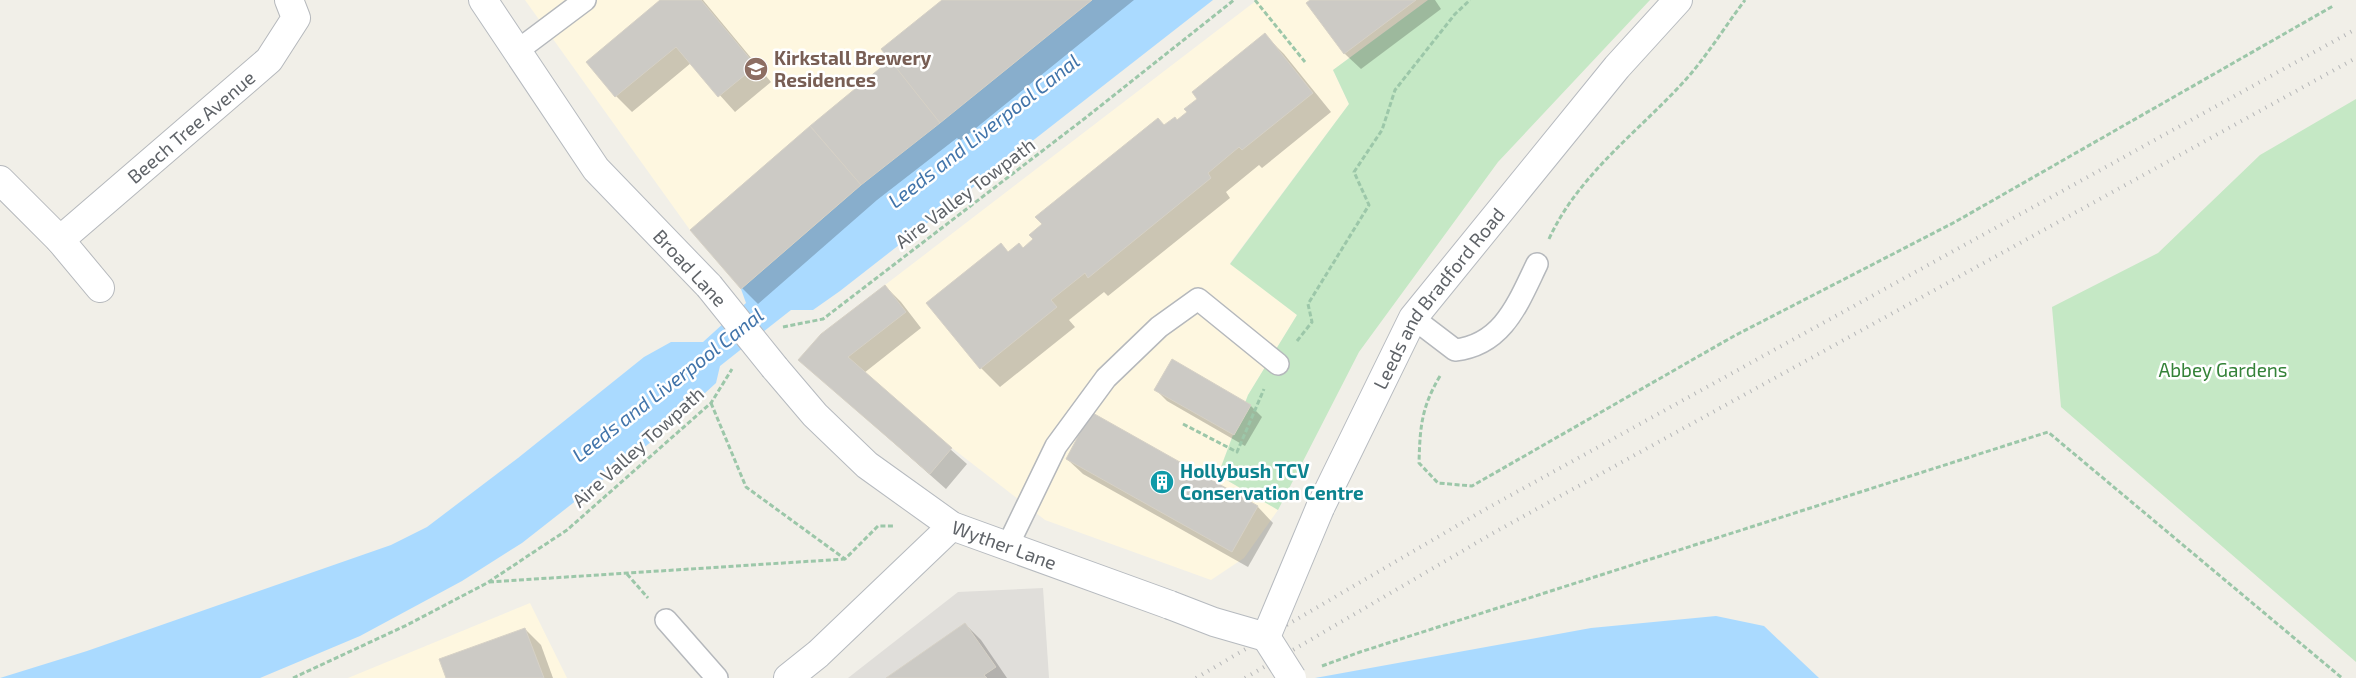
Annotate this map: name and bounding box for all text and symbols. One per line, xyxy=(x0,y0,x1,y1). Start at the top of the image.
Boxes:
place label: Kirkstall Brewery Residences xyxy=(774,46,932,91)
water label: Leeds and Liverpool Canal xyxy=(883,48,1084,212)
school or university icon: Kirkstall Brewery Residences xyxy=(743,56,769,82)
street label: Beech Tree Avenue xyxy=(122,65,259,188)
street label: Aire Valley Towpath xyxy=(890,132,1039,253)
street label: Leeds and Bradford Road xyxy=(1368,203,1509,393)
street label: Broad Lane xyxy=(649,224,732,311)
water label: Leeds and Liverpool Canal xyxy=(567,302,768,466)
park label: Abbey Gardens xyxy=(2158,358,2288,381)
street label: Aire Valley Towpath xyxy=(567,381,708,512)
place label: Hollybush TCV Conservation Centre xyxy=(1180,459,1364,504)
building icon: Hollybush TCV Conservation Centre xyxy=(1149,469,1175,495)
street label: Wyther Lane xyxy=(949,515,1060,574)

